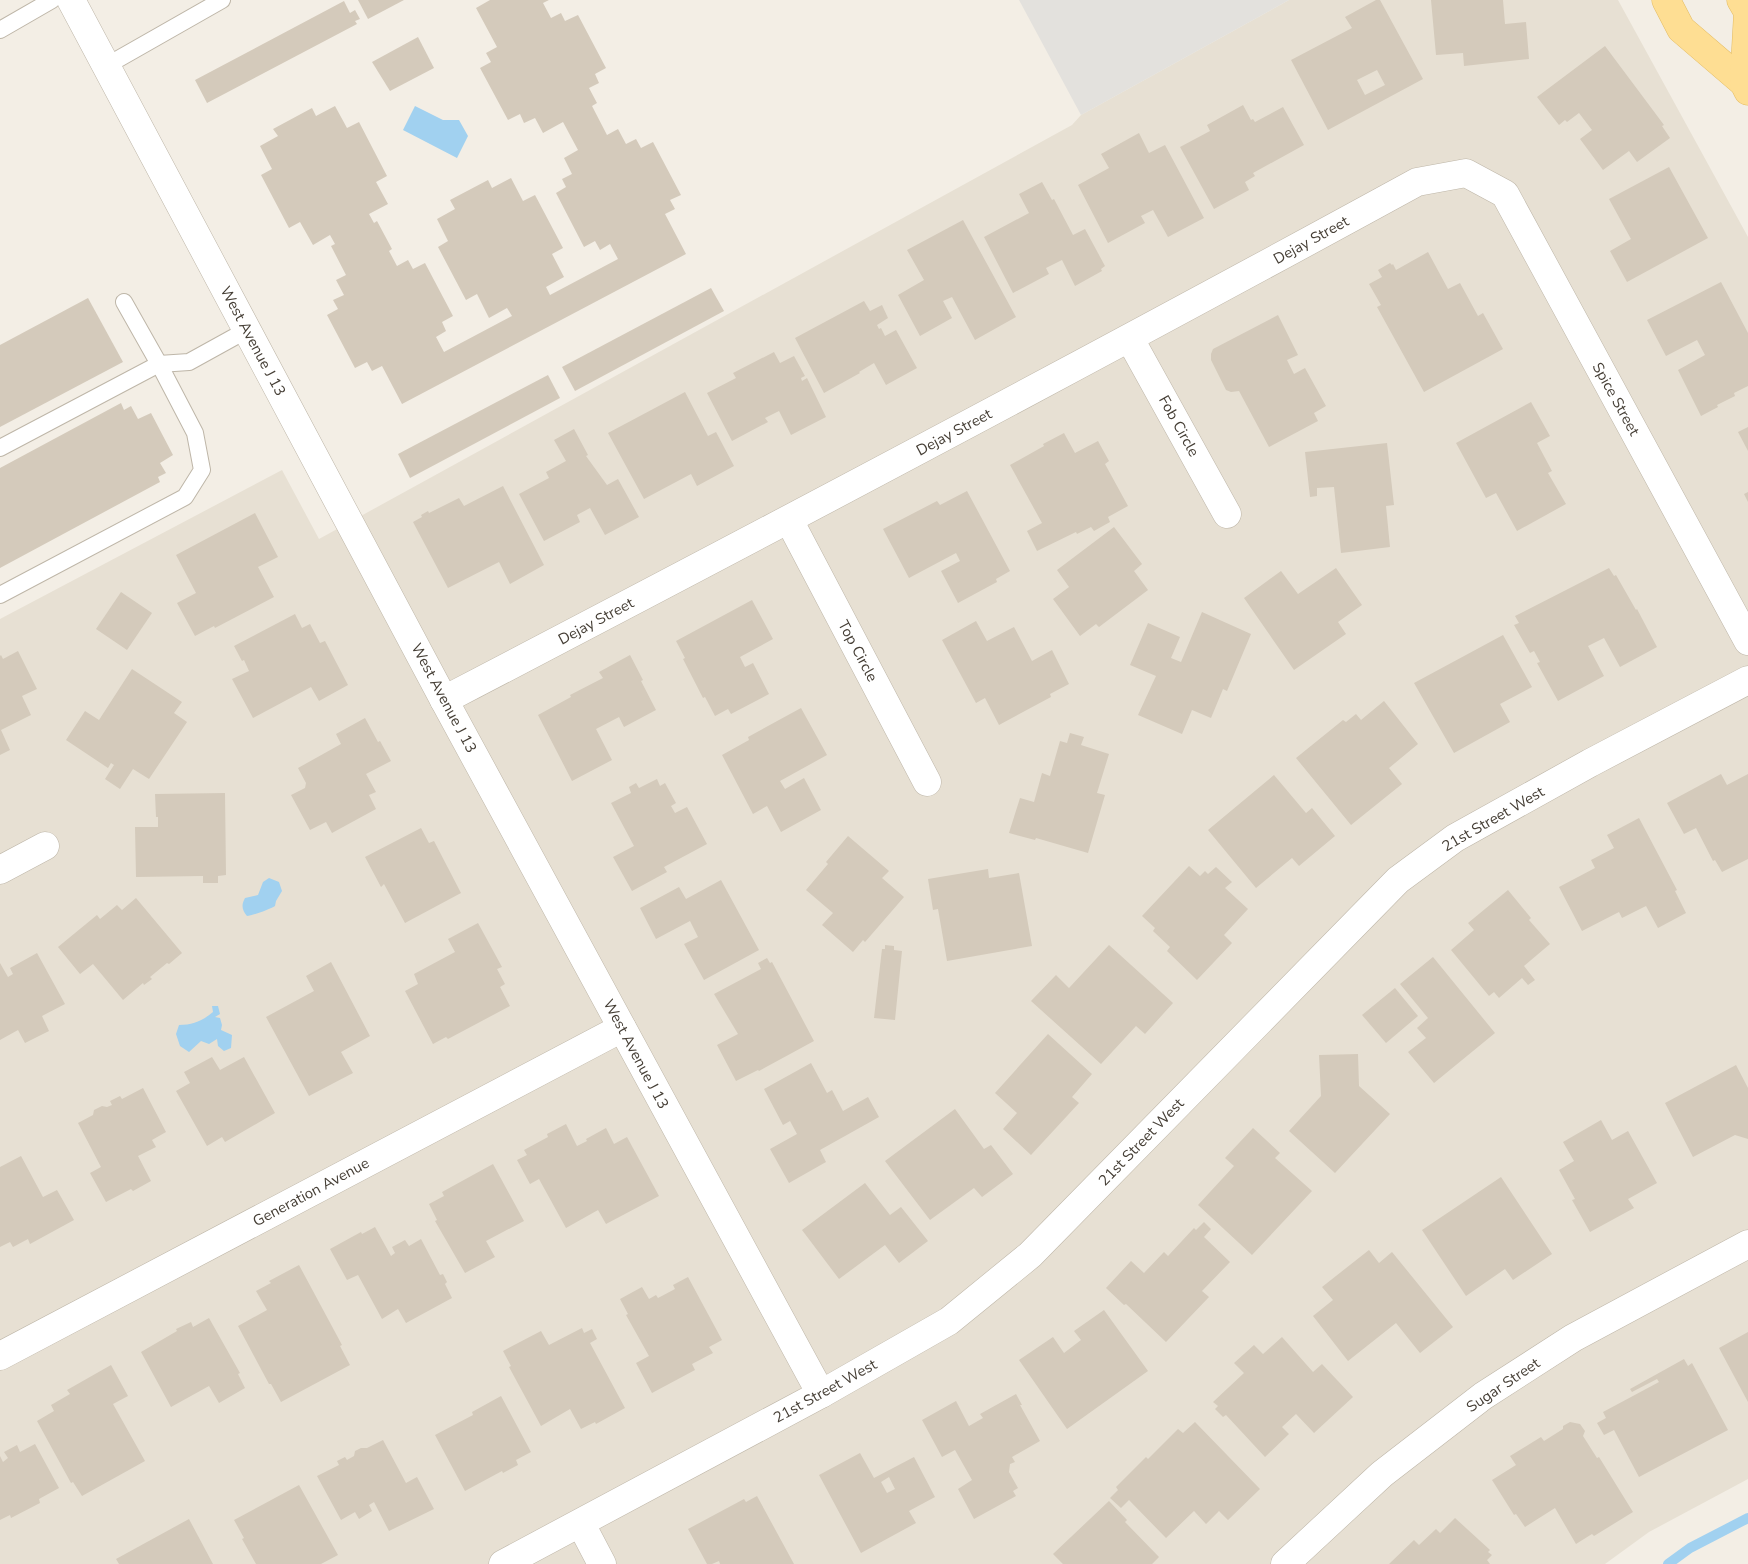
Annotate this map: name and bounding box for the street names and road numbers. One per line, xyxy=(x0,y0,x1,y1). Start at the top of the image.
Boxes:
street label: Dejay Street xyxy=(1270,211,1353,269)
street label: West Avenue J 13 xyxy=(216,283,290,399)
street label: Spice Street xyxy=(1588,359,1645,440)
street label: Fob Circle xyxy=(1154,392,1204,460)
street label: Dejay Street xyxy=(913,403,996,460)
street label: Dejay Street xyxy=(555,592,638,649)
street label: Top Circle xyxy=(833,617,883,685)
street label: West Avenue J 13 xyxy=(407,640,481,756)
street label: 21st Street West xyxy=(1438,781,1548,856)
street label: West Avenue J 13 xyxy=(599,996,673,1112)
street label: 21st Street West xyxy=(1094,1093,1189,1190)
street label: Generation Avenue xyxy=(249,1153,373,1231)
street label: Sugar Street xyxy=(1462,1353,1544,1417)
street label: 21st Street West xyxy=(770,1354,881,1428)

